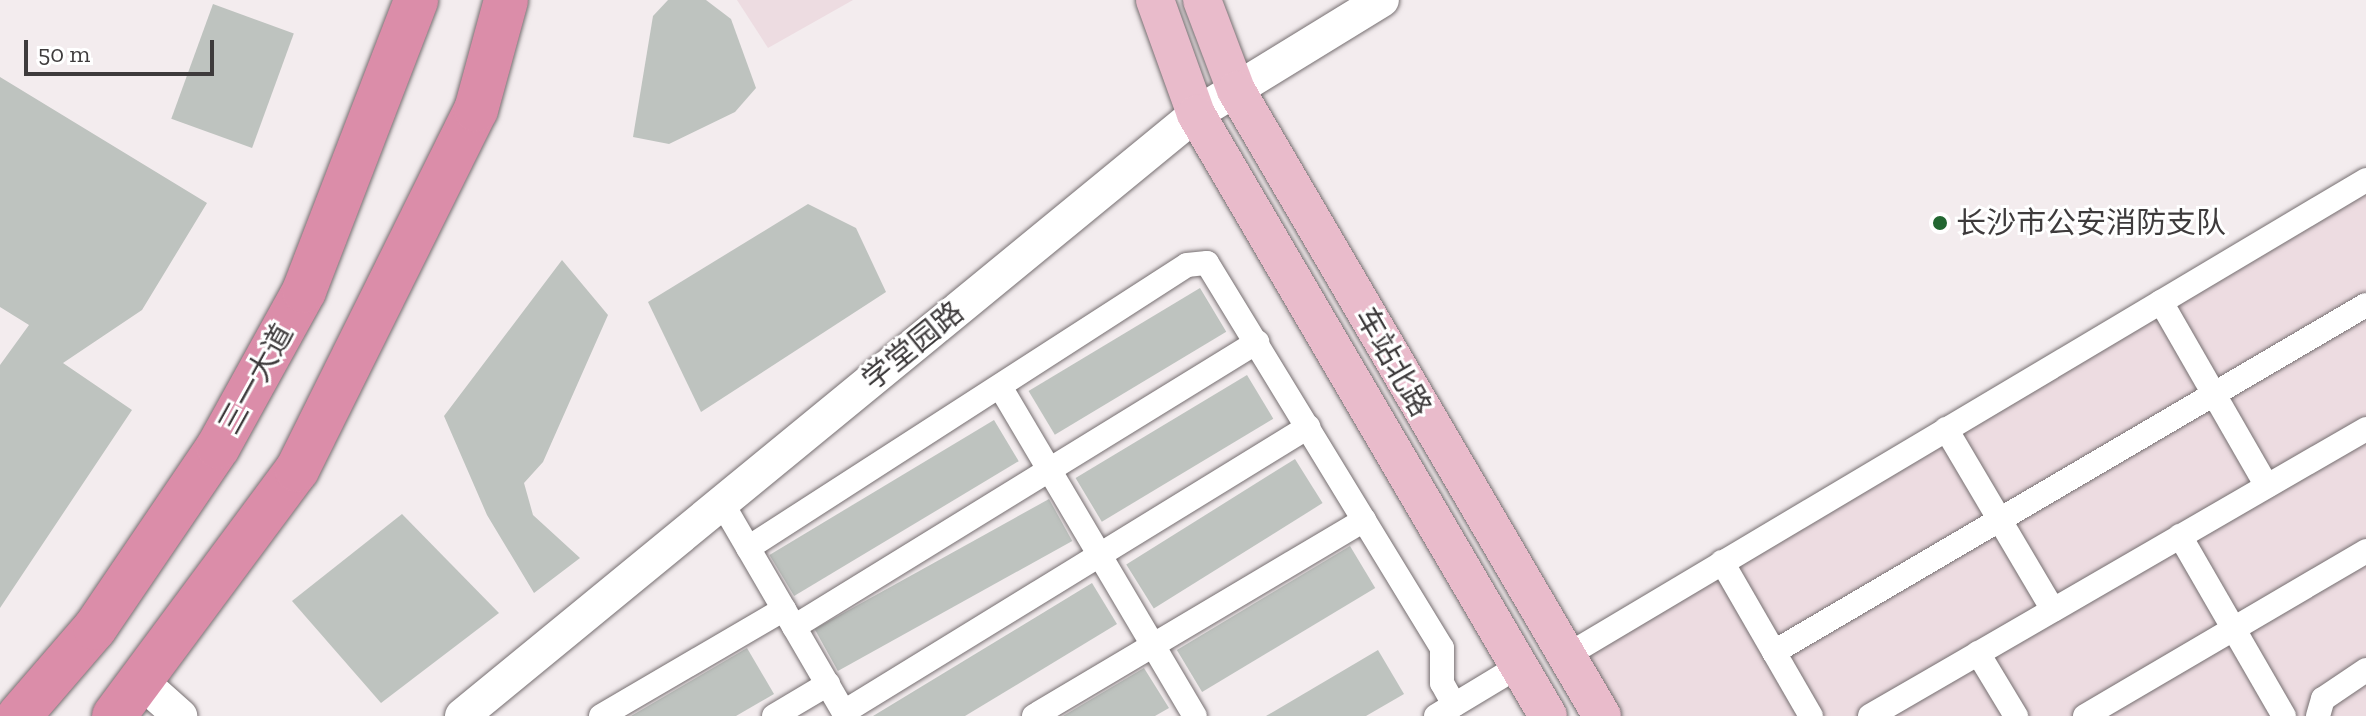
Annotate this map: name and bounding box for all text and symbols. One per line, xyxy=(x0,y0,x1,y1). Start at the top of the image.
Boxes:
scale bar xyxy=(28,24,218,74)
text: 50 m xyxy=(38,39,90,68)
place label: 长沙市公安消防支队 xyxy=(1956,205,2226,241)
marker: 长沙市公安消防支队 xyxy=(1931,214,1949,232)
street label: 学堂园路 xyxy=(855,294,971,398)
street label: 车站北路 xyxy=(1347,301,1439,423)
street label: 三一大道 xyxy=(211,318,301,440)

